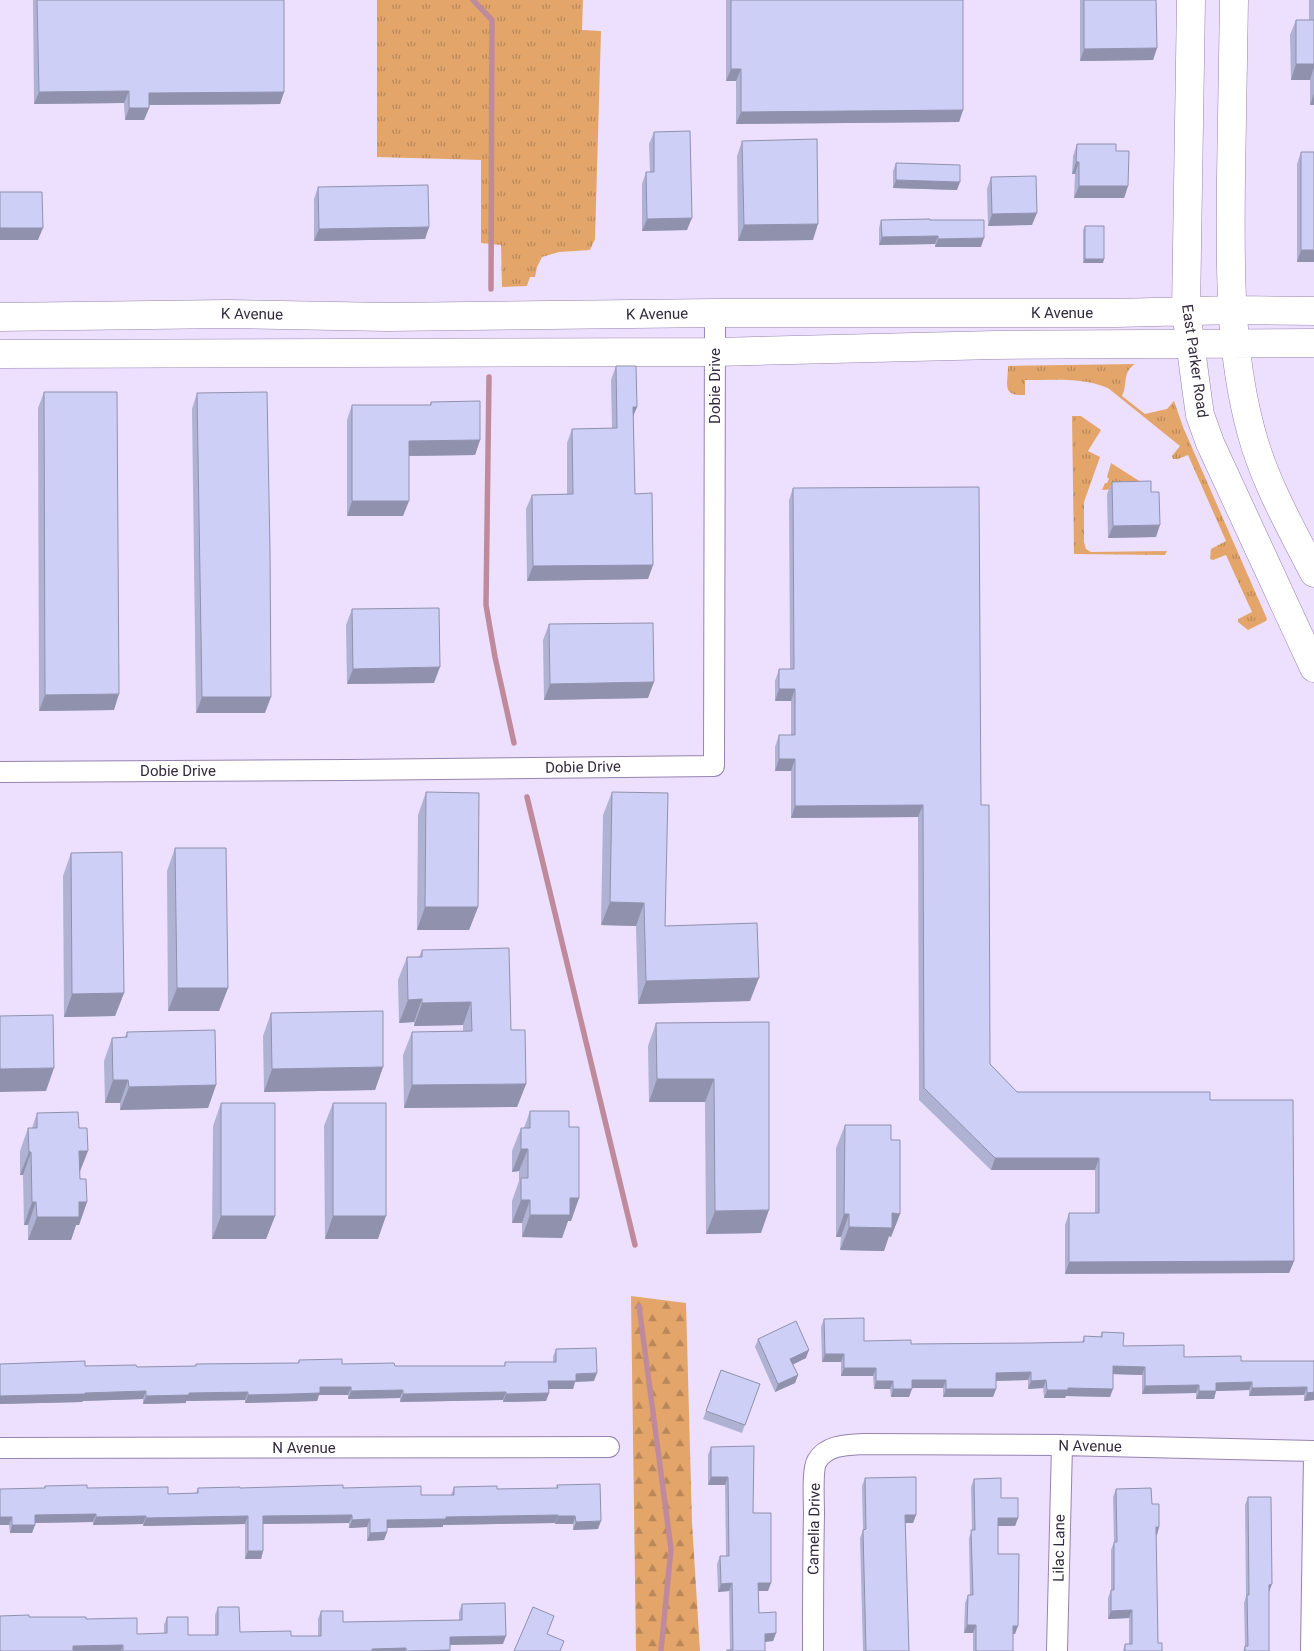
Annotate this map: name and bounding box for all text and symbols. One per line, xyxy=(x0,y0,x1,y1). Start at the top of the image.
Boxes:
street label: East Parker Road xyxy=(1178,303,1212,419)
street label: K Avenue xyxy=(221,304,283,324)
street label: K Avenue xyxy=(626,304,688,324)
street label: K Avenue xyxy=(1031,304,1093,322)
street label: Dobie Drive xyxy=(706,348,724,424)
street label: Dobie Drive xyxy=(545,757,621,777)
street label: Dobie Drive xyxy=(140,762,216,780)
street label: N Avenue xyxy=(1058,1436,1122,1456)
street label: N Avenue xyxy=(272,1439,336,1457)
street label: Camelia Drive xyxy=(804,1483,824,1575)
street label: Lilac Lane xyxy=(1049,1514,1069,1582)

